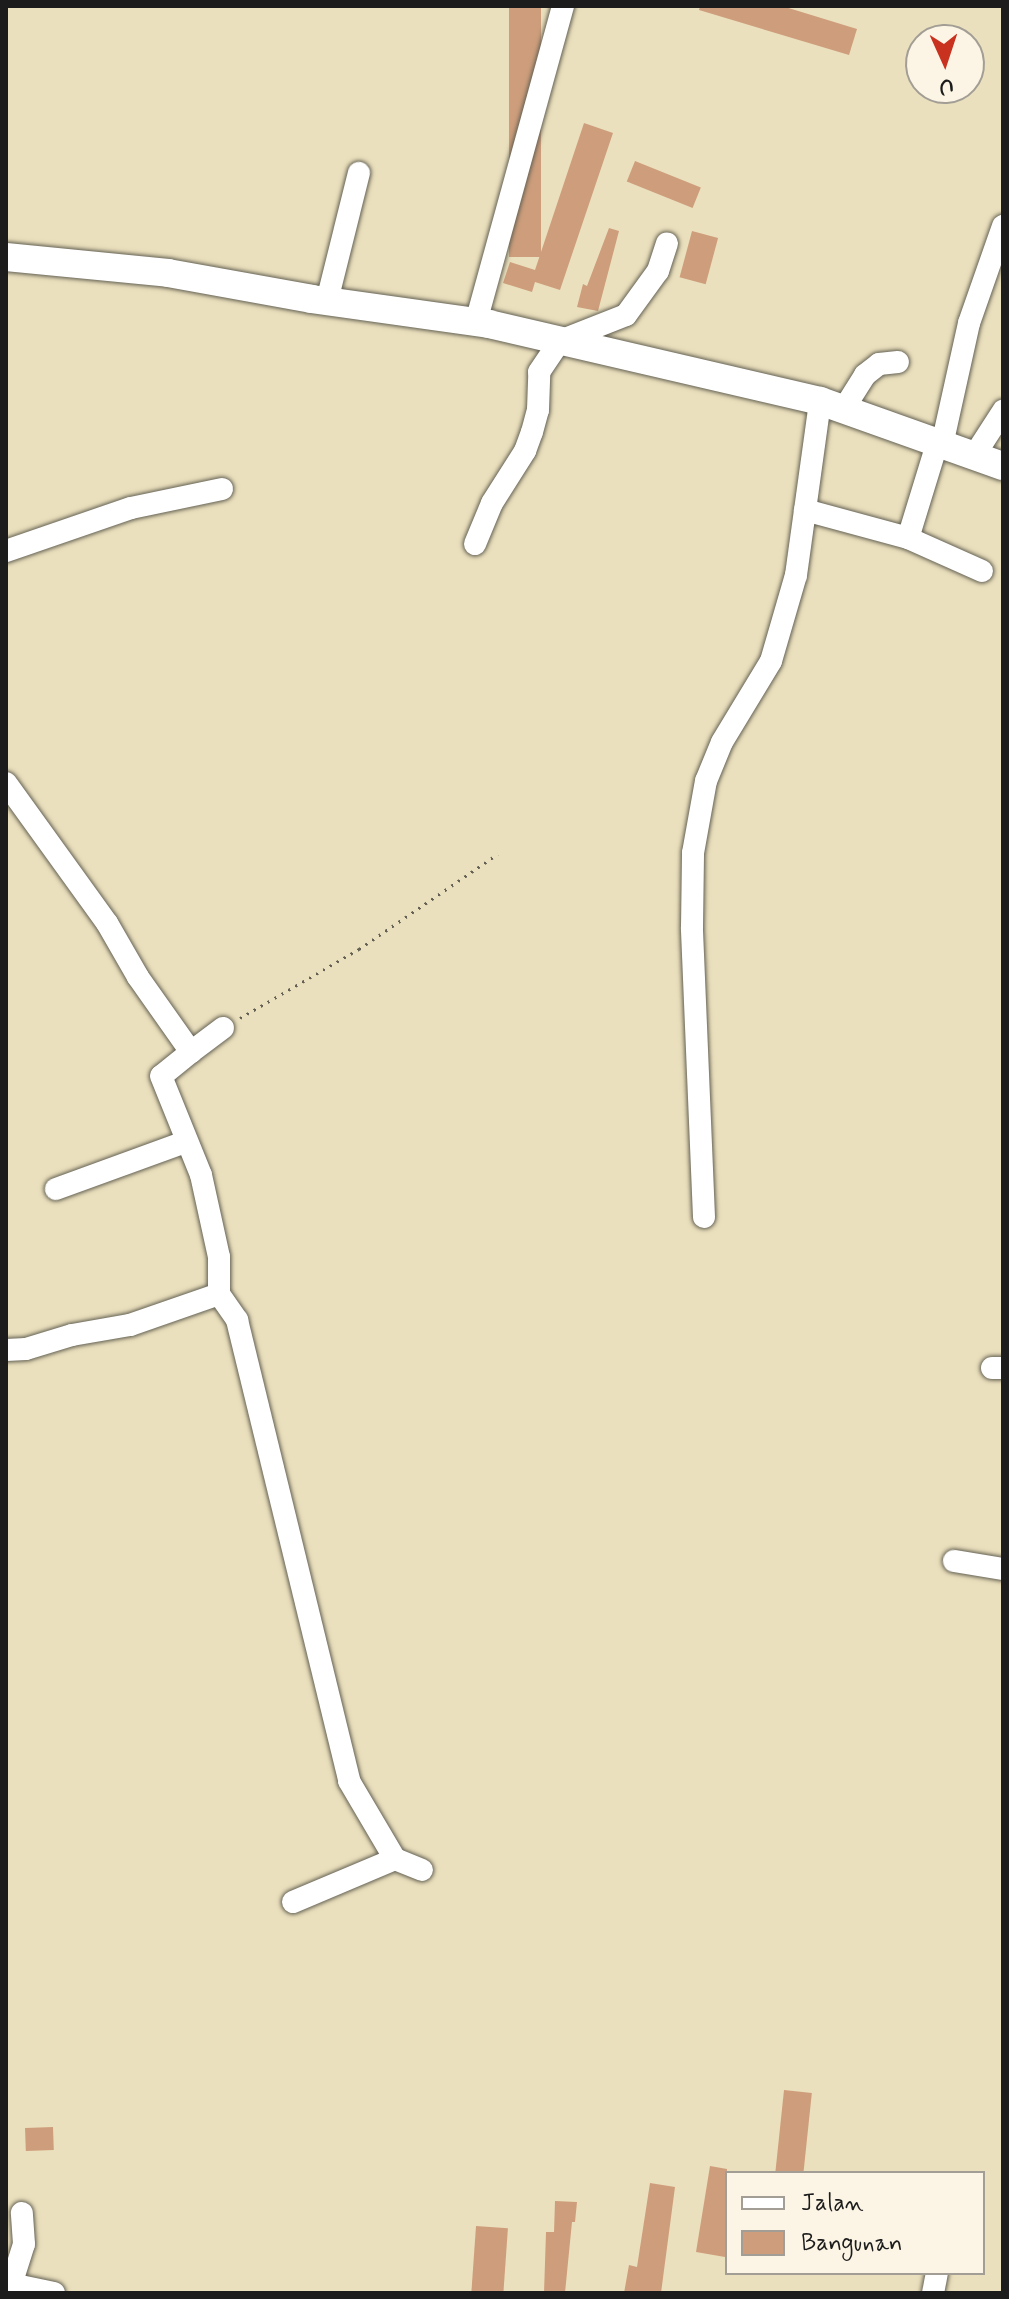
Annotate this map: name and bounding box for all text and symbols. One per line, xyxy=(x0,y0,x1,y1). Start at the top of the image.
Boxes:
north arrow xyxy=(905,24,985,104)
text: U xyxy=(938,72,954,100)
legend xyxy=(725,2171,985,2275)
text: Jalan xyxy=(801,2188,864,2219)
text: Bangunan xyxy=(801,2228,902,2259)

